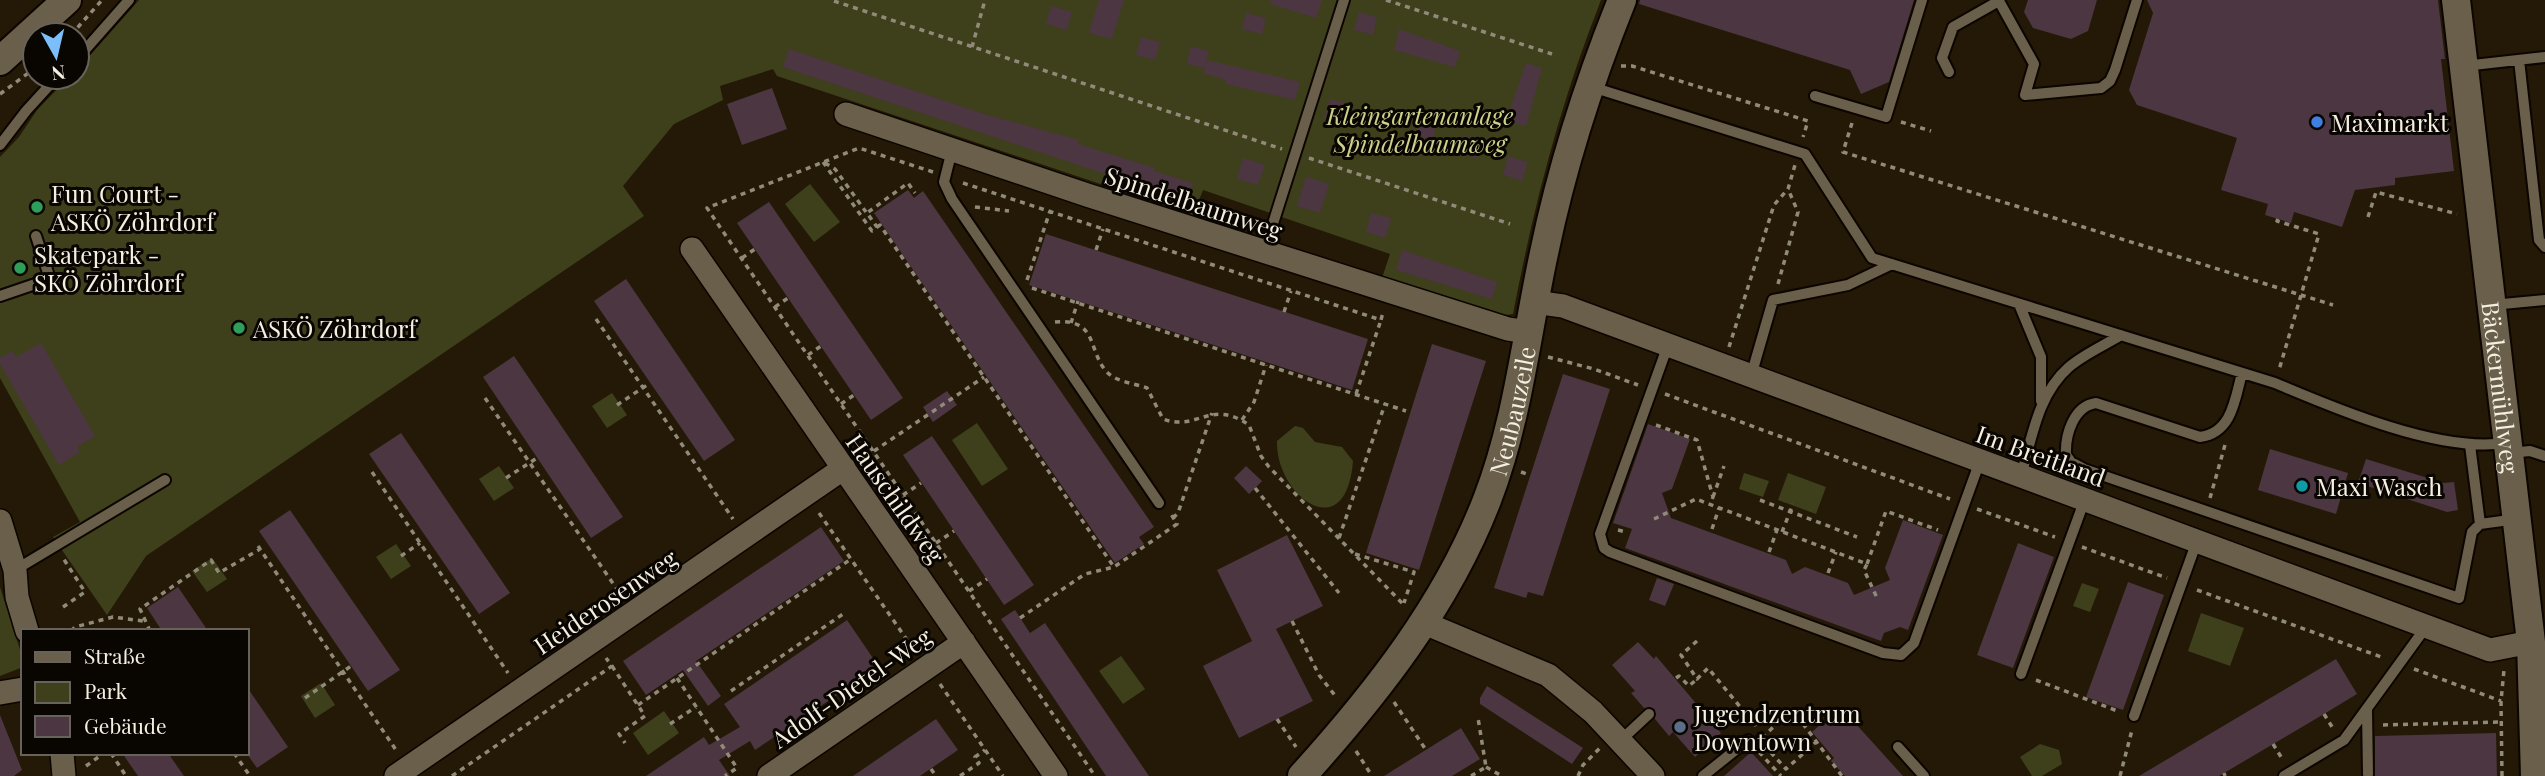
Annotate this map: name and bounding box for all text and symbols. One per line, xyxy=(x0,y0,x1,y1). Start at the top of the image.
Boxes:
north arrow xyxy=(21,21,91,91)
text: N xyxy=(50,60,67,88)
park label: Kleingartenanlage Spindelbaumweg xyxy=(1326,99,1513,159)
place label: Maximarkt xyxy=(2331,106,2449,138)
marker: Maximarkt xyxy=(2309,114,2325,130)
street label: Spindelbaumweg xyxy=(1101,158,1287,246)
place label: Fun Court - ASKÖ Zöhrdorf xyxy=(50,177,216,237)
marker: Fun Court - ASKÖ Zöhrdorf xyxy=(29,199,45,215)
place label: Skatepark - SKÖ Zöhrdorf xyxy=(34,238,184,298)
marker: Skatepark - SKÖ Zöhrdorf xyxy=(12,260,28,276)
street label: Bäckermühlweg xyxy=(2475,299,2527,476)
place label: ASKÖ Zöhrdorf xyxy=(252,312,418,344)
marker: ASKÖ Zöhrdorf xyxy=(231,320,247,336)
street label: Neubauzeile xyxy=(1481,344,1542,479)
street label: Im Breitland xyxy=(1972,417,2110,493)
street label: Hauschildweg xyxy=(840,427,953,569)
place label: Maxi Wasch xyxy=(2316,470,2442,502)
marker: Maxi Wasch xyxy=(2294,478,2310,494)
street label: Heiderosenweg xyxy=(527,541,683,661)
street label: Adolf-Dietel-Weg xyxy=(764,619,938,755)
legend xyxy=(21,629,248,755)
text: Straße xyxy=(84,641,145,669)
text: Park xyxy=(84,676,128,704)
place label: Jugendzentrum Downtown xyxy=(1693,697,1861,757)
text: Gebäude xyxy=(84,711,167,739)
marker: Jugendzentrum Downtown xyxy=(1672,719,1688,735)

